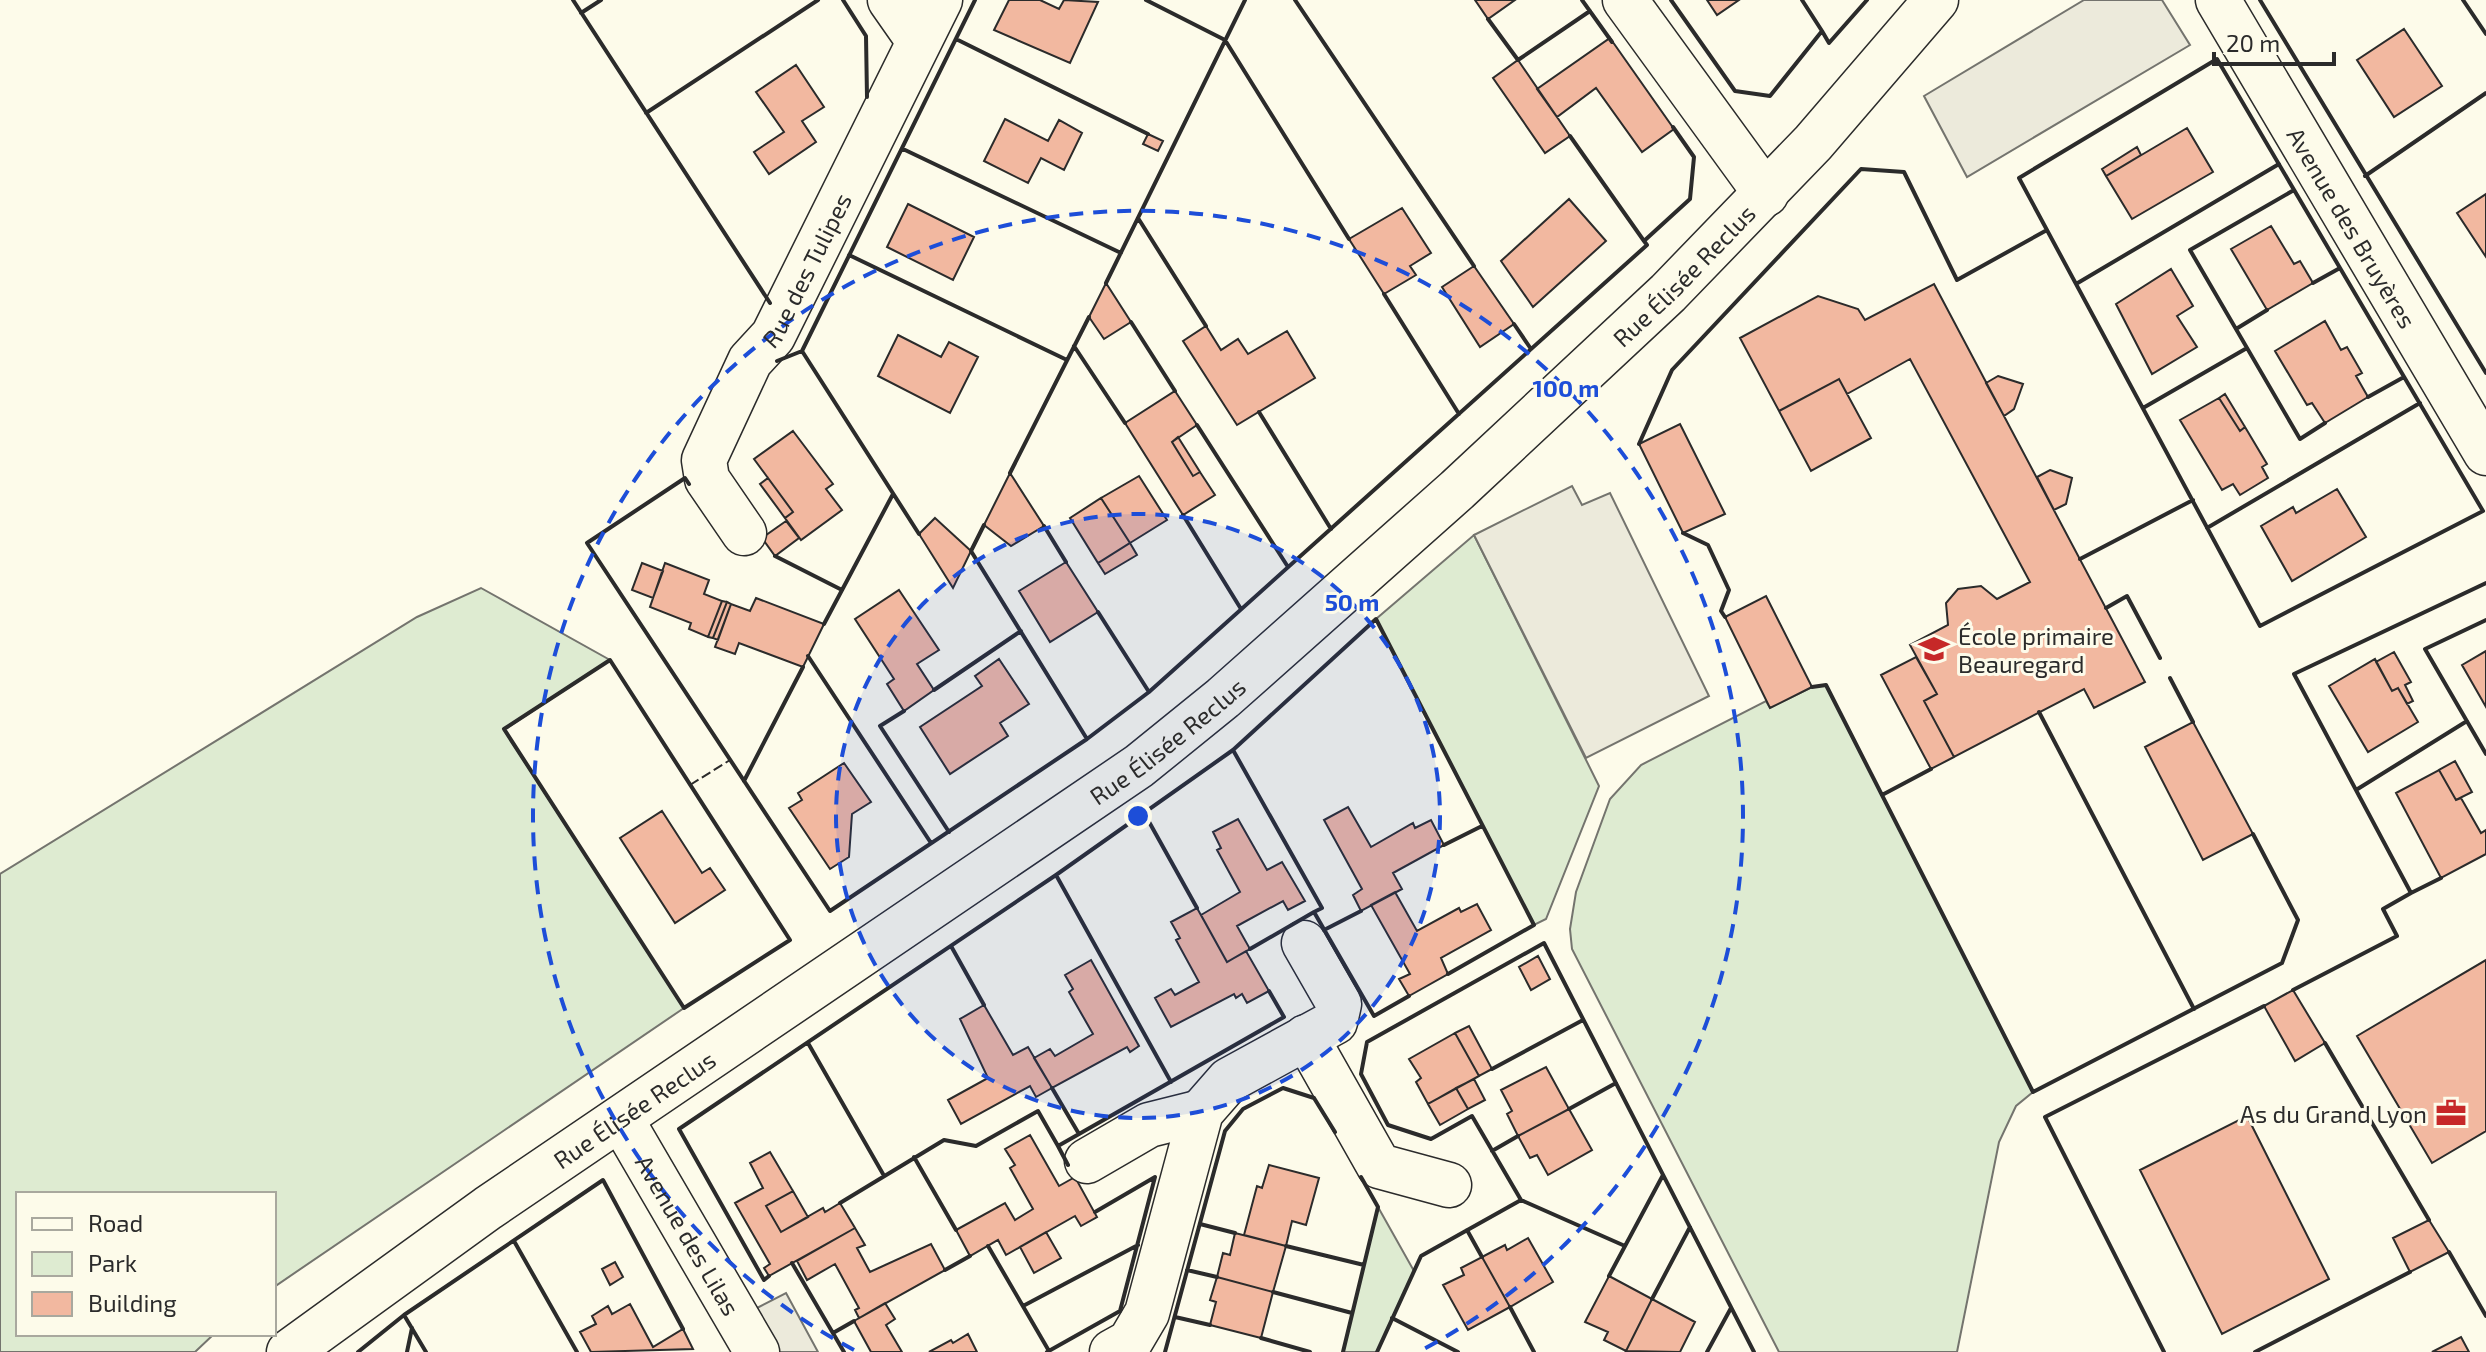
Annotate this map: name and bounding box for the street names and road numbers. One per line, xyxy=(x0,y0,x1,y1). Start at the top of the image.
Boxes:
street label: Avenue des Bruyères xyxy=(2282,122,2423,333)
street label: Rue des Tulipes xyxy=(756,188,856,353)
street label: Rue Élisée Reclus xyxy=(1606,198,1761,352)
street label: Rue Élisée Reclus xyxy=(1084,671,1251,810)
street label: Rue Élisée Reclus xyxy=(548,1044,720,1174)
street label: Avenue des Lilas xyxy=(630,1149,747,1320)

